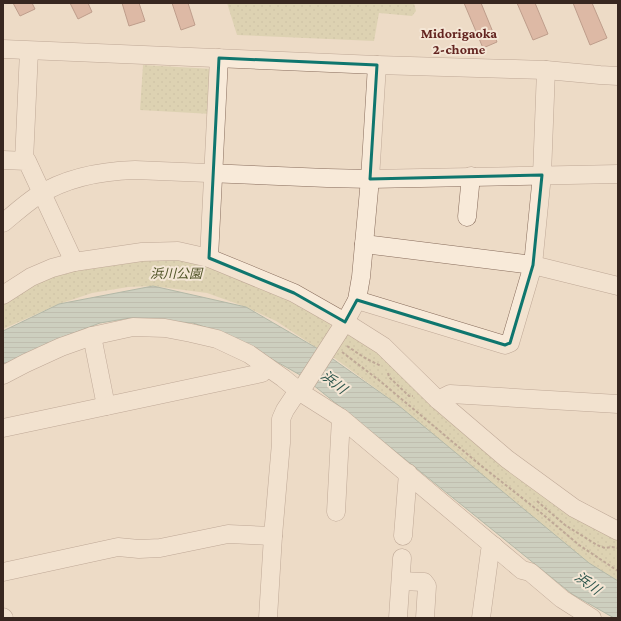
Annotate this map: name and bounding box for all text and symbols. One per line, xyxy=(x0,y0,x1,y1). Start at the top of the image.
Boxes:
district label: Midorigaoka 2-chome xyxy=(421,25,497,57)
park label: 浜川公園 xyxy=(150,266,204,281)
water label: 浜川 xyxy=(318,367,352,398)
water label: 浜川 xyxy=(572,568,606,599)

